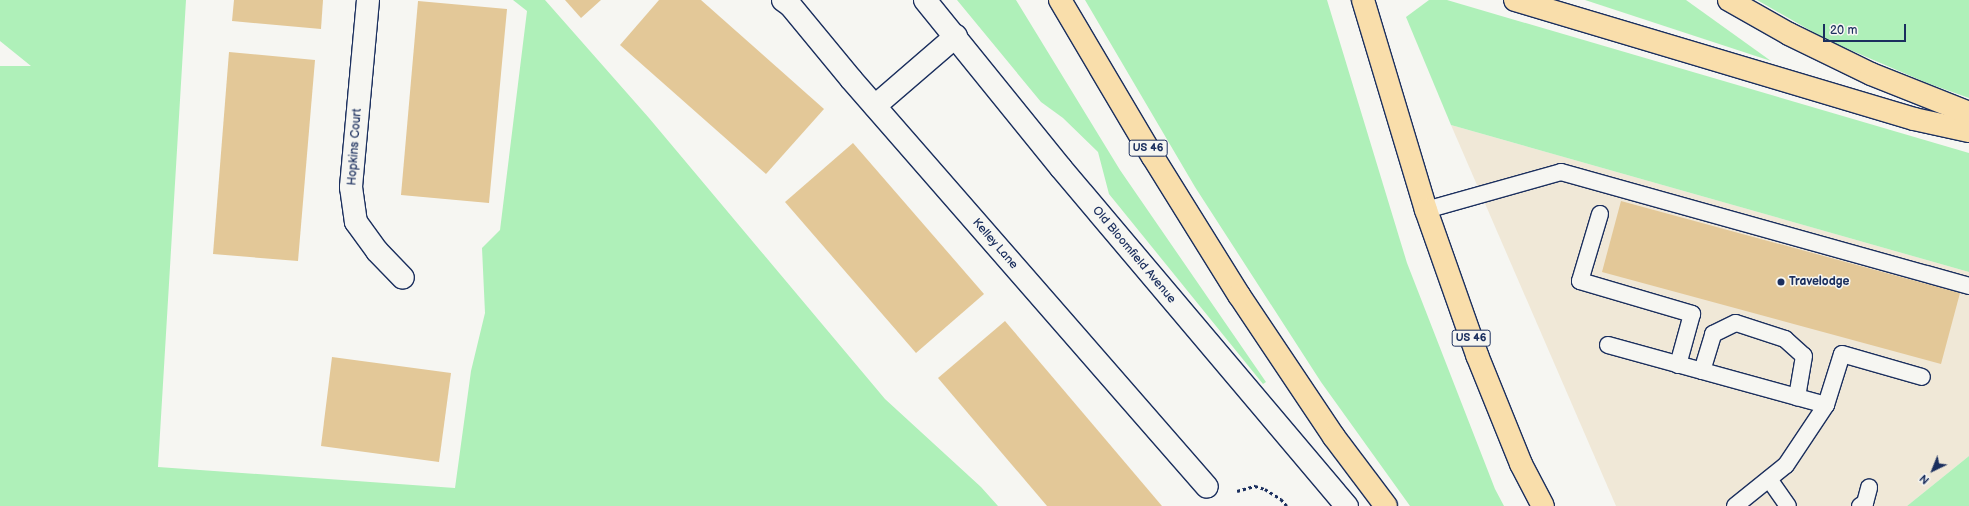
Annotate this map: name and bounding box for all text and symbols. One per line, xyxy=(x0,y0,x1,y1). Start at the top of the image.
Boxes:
scale bar xyxy=(1825,16,1908,42)
text: 20 m xyxy=(1830,23,1857,38)
street label: Hopkins Court xyxy=(345,108,365,186)
road number: US 46 xyxy=(1128,139,1168,157)
street label: Old Bloomfield Avenue xyxy=(1089,204,1179,306)
street label: Kelley Lane xyxy=(969,216,1021,272)
place label: Travelodge xyxy=(1789,275,1849,289)
marker: Travelodge xyxy=(1776,277,1786,287)
road number: US 46 xyxy=(1451,329,1491,347)
north arrow xyxy=(1913,450,1953,490)
text: N xyxy=(1917,472,1932,487)

